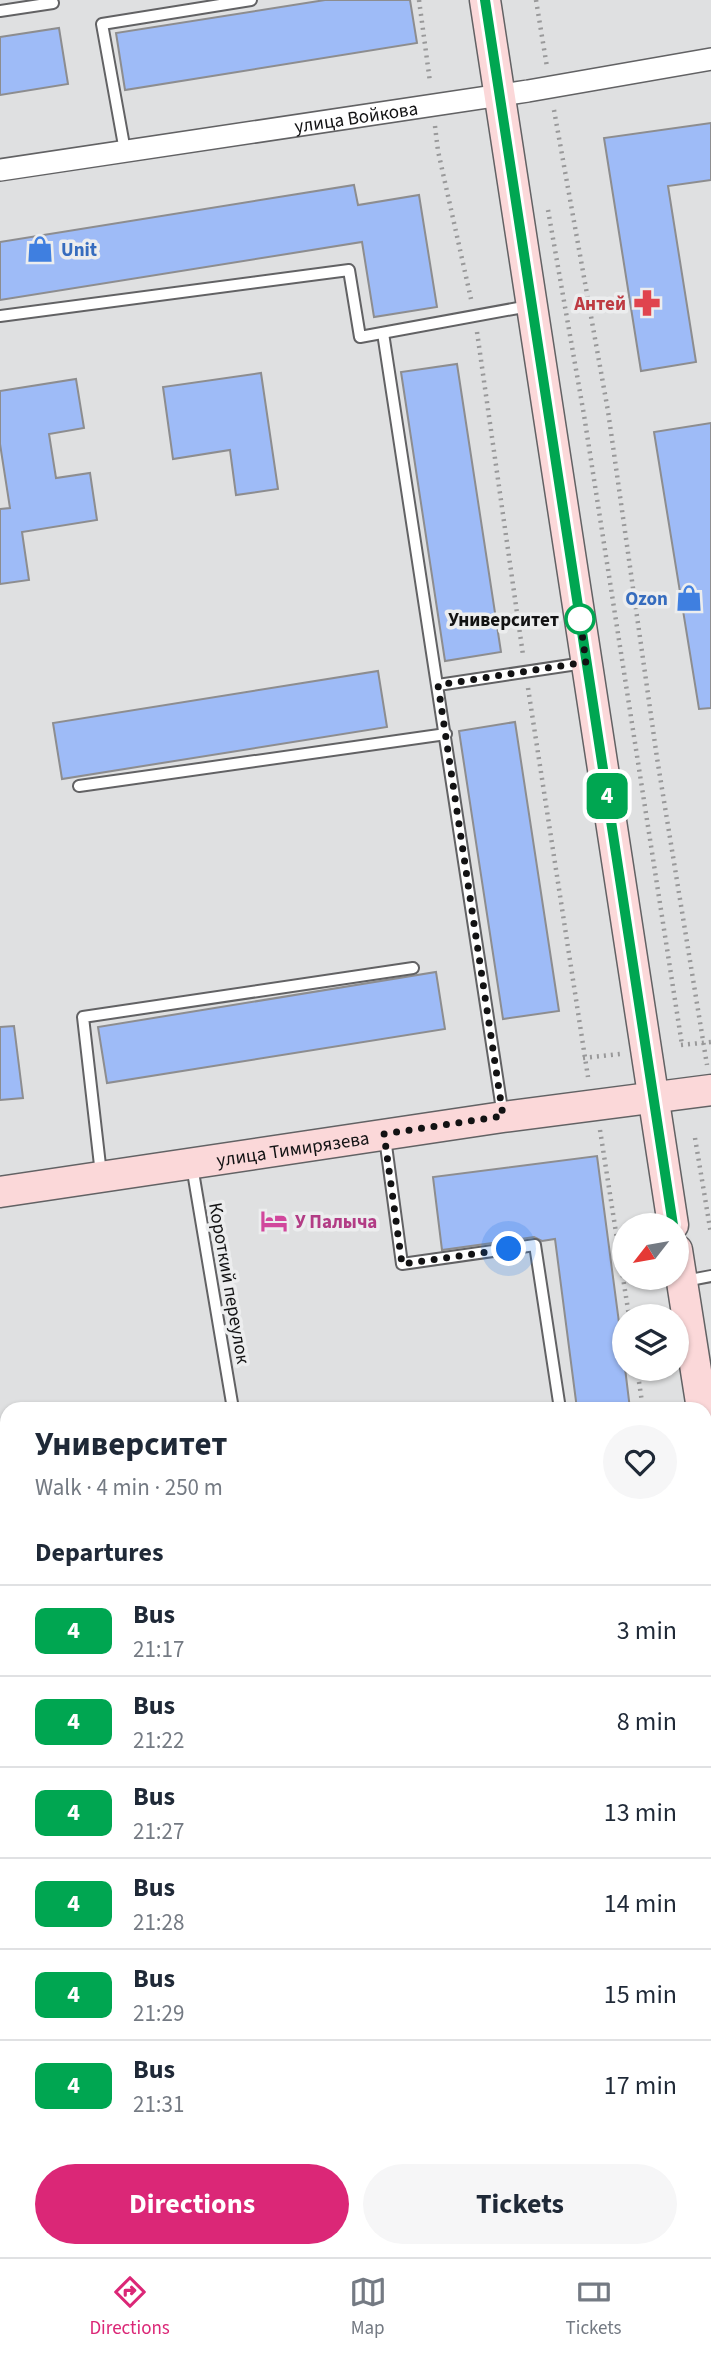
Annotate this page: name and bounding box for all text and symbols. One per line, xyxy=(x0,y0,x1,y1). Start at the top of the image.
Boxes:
street label: улица Войкова xyxy=(293,96,420,141)
shop icon: Unit xyxy=(25,234,55,264)
place label: Unit xyxy=(61,237,97,264)
pharmacy icon: Антей xyxy=(632,288,662,318)
place label: Антей xyxy=(573,291,626,318)
shop icon: Ozon xyxy=(674,583,704,613)
place label: Ozon xyxy=(625,586,668,613)
marker: Университет xyxy=(565,604,595,634)
place label: Университет xyxy=(448,607,559,634)
line badge: 4 xyxy=(584,773,630,819)
text: 4 xyxy=(601,778,613,813)
street label: улица Тимирязева xyxy=(215,1125,371,1175)
street label: Короткий переулок xyxy=(201,1200,256,1367)
hotel icon: У Палыча xyxy=(259,1206,289,1236)
place label: У Палыча xyxy=(295,1209,377,1236)
north arrow xyxy=(612,1213,690,1290)
map controls xyxy=(612,1213,689,1381)
your location xyxy=(491,1231,526,1266)
button: layers xyxy=(612,1304,689,1381)
text: Университет xyxy=(35,1421,227,1468)
button: heart xyxy=(603,1425,677,1499)
text: Walk · 4 min · 250 m xyxy=(35,1471,223,1504)
text: Departures xyxy=(35,1534,163,1571)
text: Bus xyxy=(133,1596,175,1633)
text: 3 min xyxy=(617,1612,677,1649)
text: 4 xyxy=(67,1613,80,1648)
text: 21:17 xyxy=(133,1633,184,1666)
text: Bus xyxy=(133,1687,175,1724)
text: 8 min xyxy=(617,1703,677,1740)
text: 4 xyxy=(67,1704,80,1739)
text: 21:22 xyxy=(133,1724,184,1757)
text: Bus xyxy=(133,1778,175,1815)
text: 13 min xyxy=(604,1794,677,1831)
text: 4 xyxy=(67,1795,80,1830)
text: 21:27 xyxy=(133,1815,184,1848)
text: Bus xyxy=(133,1869,175,1906)
text: 14 min xyxy=(604,1885,677,1922)
text: 4 xyxy=(67,1886,80,1921)
text: 21:28 xyxy=(133,1906,184,1939)
text: Bus xyxy=(133,1960,175,1997)
text: 15 min xyxy=(604,1976,677,2013)
text: 4 xyxy=(67,1977,80,2012)
text: 21:29 xyxy=(133,1997,184,2030)
text: Bus xyxy=(133,2051,175,2088)
text: 17 min xyxy=(604,2067,677,2104)
text: 4 xyxy=(67,2068,80,2103)
text: 21:31 xyxy=(133,2088,184,2121)
button: Directions xyxy=(35,2164,349,2244)
button: Tickets xyxy=(363,2164,677,2244)
tab: Directions xyxy=(89,2273,170,2342)
tab: Map xyxy=(349,2273,387,2342)
tab: Tickets xyxy=(566,2273,622,2342)

